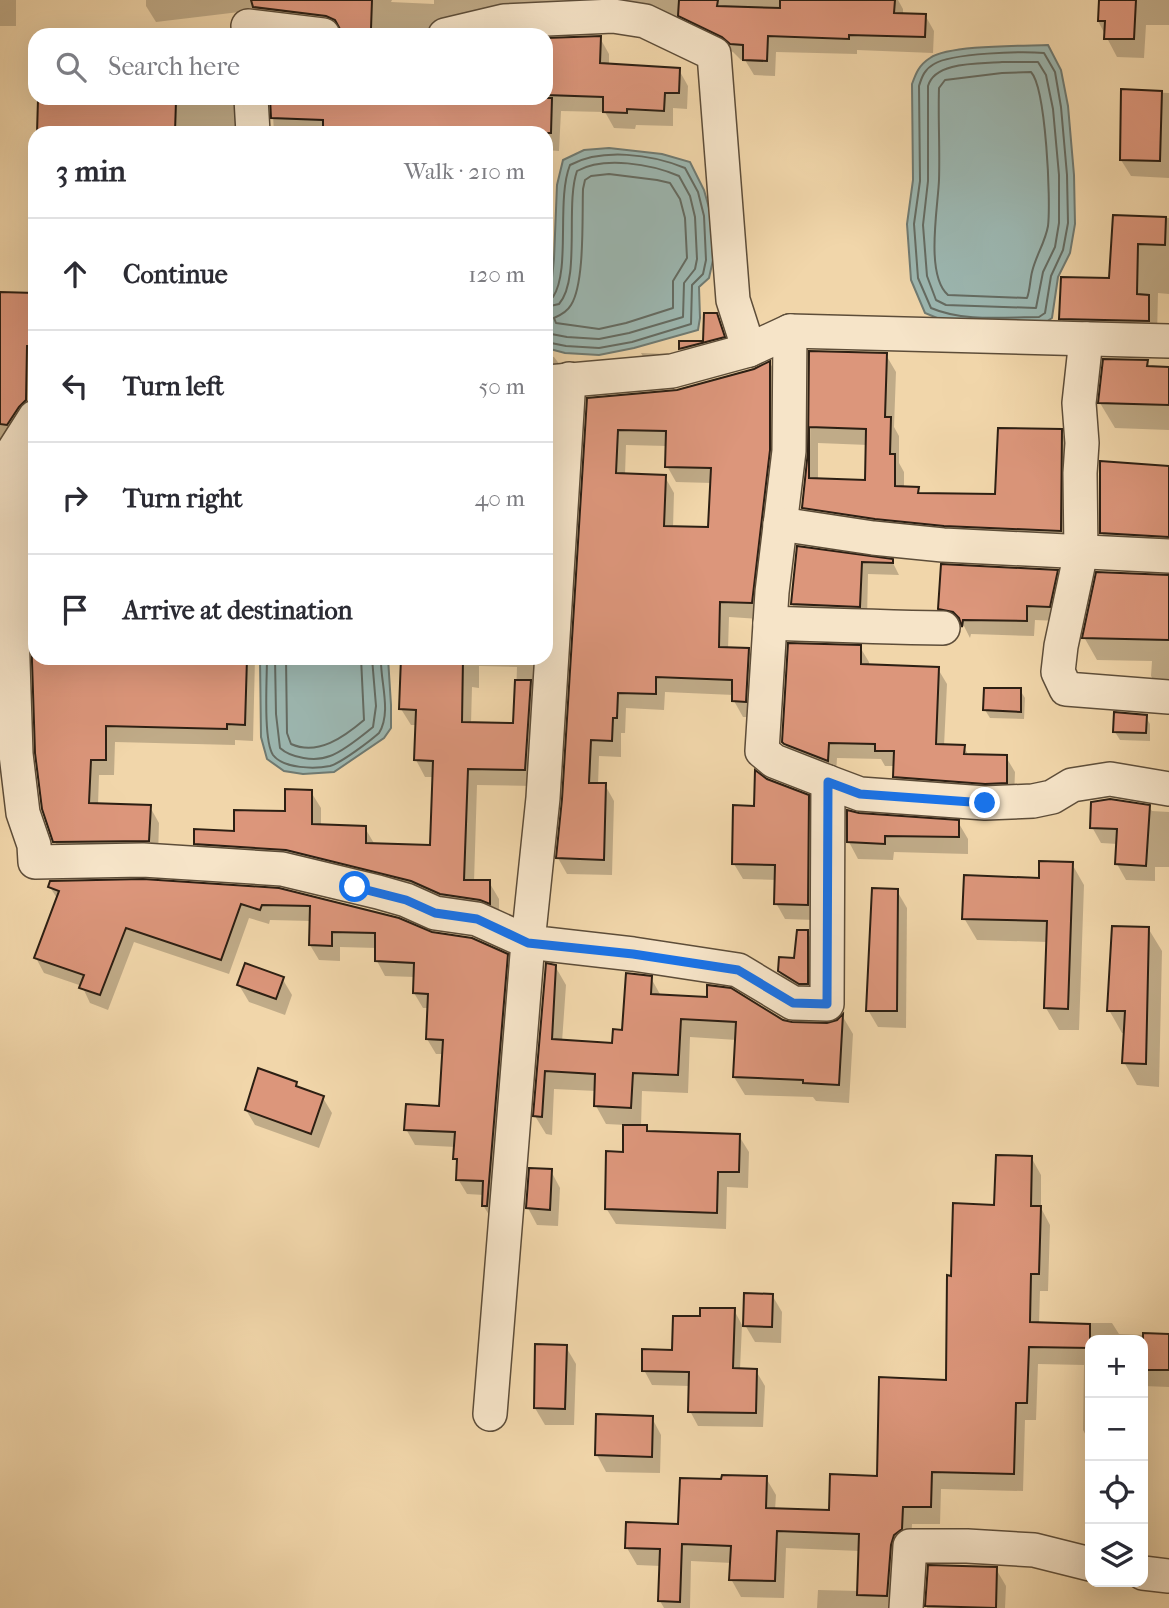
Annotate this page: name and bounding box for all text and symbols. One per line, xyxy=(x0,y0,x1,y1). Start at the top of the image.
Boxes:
search box xyxy=(28,28,553,105)
icon: search xyxy=(52,48,90,86)
text: Search here xyxy=(108,51,240,82)
text: 3 min xyxy=(56,154,126,189)
text: Walk · 210 m xyxy=(404,158,525,185)
icon: ahead xyxy=(56,255,94,293)
text: Continue xyxy=(123,259,228,290)
text: 120 m xyxy=(468,261,525,288)
icon: left xyxy=(56,367,94,405)
text: Turn left xyxy=(123,371,224,402)
text: 50 m xyxy=(478,373,525,400)
icon: right xyxy=(56,479,94,517)
text: Turn right xyxy=(123,483,243,514)
text: 40 m xyxy=(475,485,525,512)
icon: arrive xyxy=(56,591,94,629)
text: Arrive at destination xyxy=(123,595,353,626)
route end xyxy=(969,787,1000,818)
route start xyxy=(339,871,370,902)
map controls xyxy=(1085,1335,1148,1587)
button: + xyxy=(1085,1335,1148,1398)
button: − xyxy=(1085,1398,1148,1461)
button: locate xyxy=(1085,1461,1148,1524)
button: layers xyxy=(1085,1524,1148,1587)

